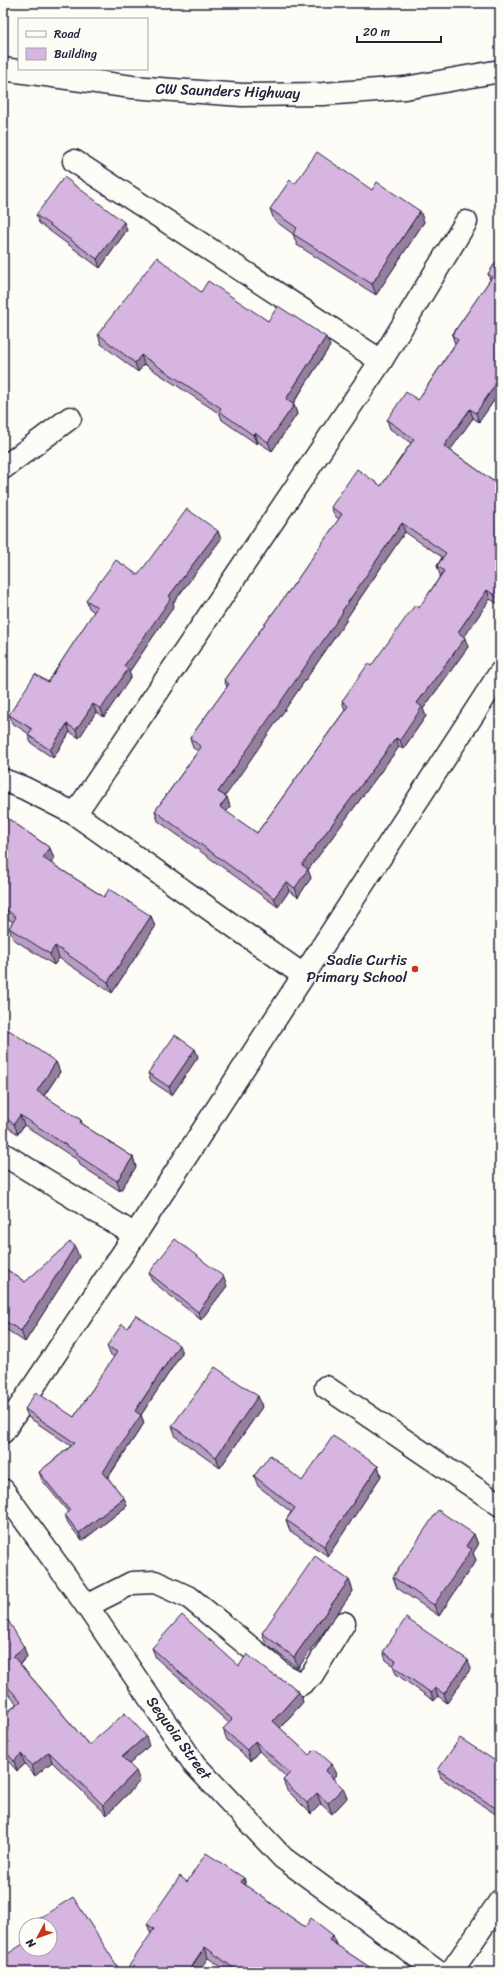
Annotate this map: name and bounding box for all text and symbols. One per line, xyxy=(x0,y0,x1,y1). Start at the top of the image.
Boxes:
legend xyxy=(18,18,148,70)
scale bar xyxy=(357,18,441,44)
text: 20 m xyxy=(363,21,390,43)
text: Road xyxy=(54,23,81,45)
text: Building xyxy=(54,43,97,65)
street label: CW Saunders Highway xyxy=(155,75,301,107)
place label: Sadie Curtis Primary School xyxy=(306,947,408,990)
marker: Sadie Curtis Primary School xyxy=(410,964,420,974)
street label: Sequoia Street xyxy=(140,1690,219,1786)
north arrow xyxy=(18,1917,58,1957)
text: N xyxy=(21,1934,41,1953)

